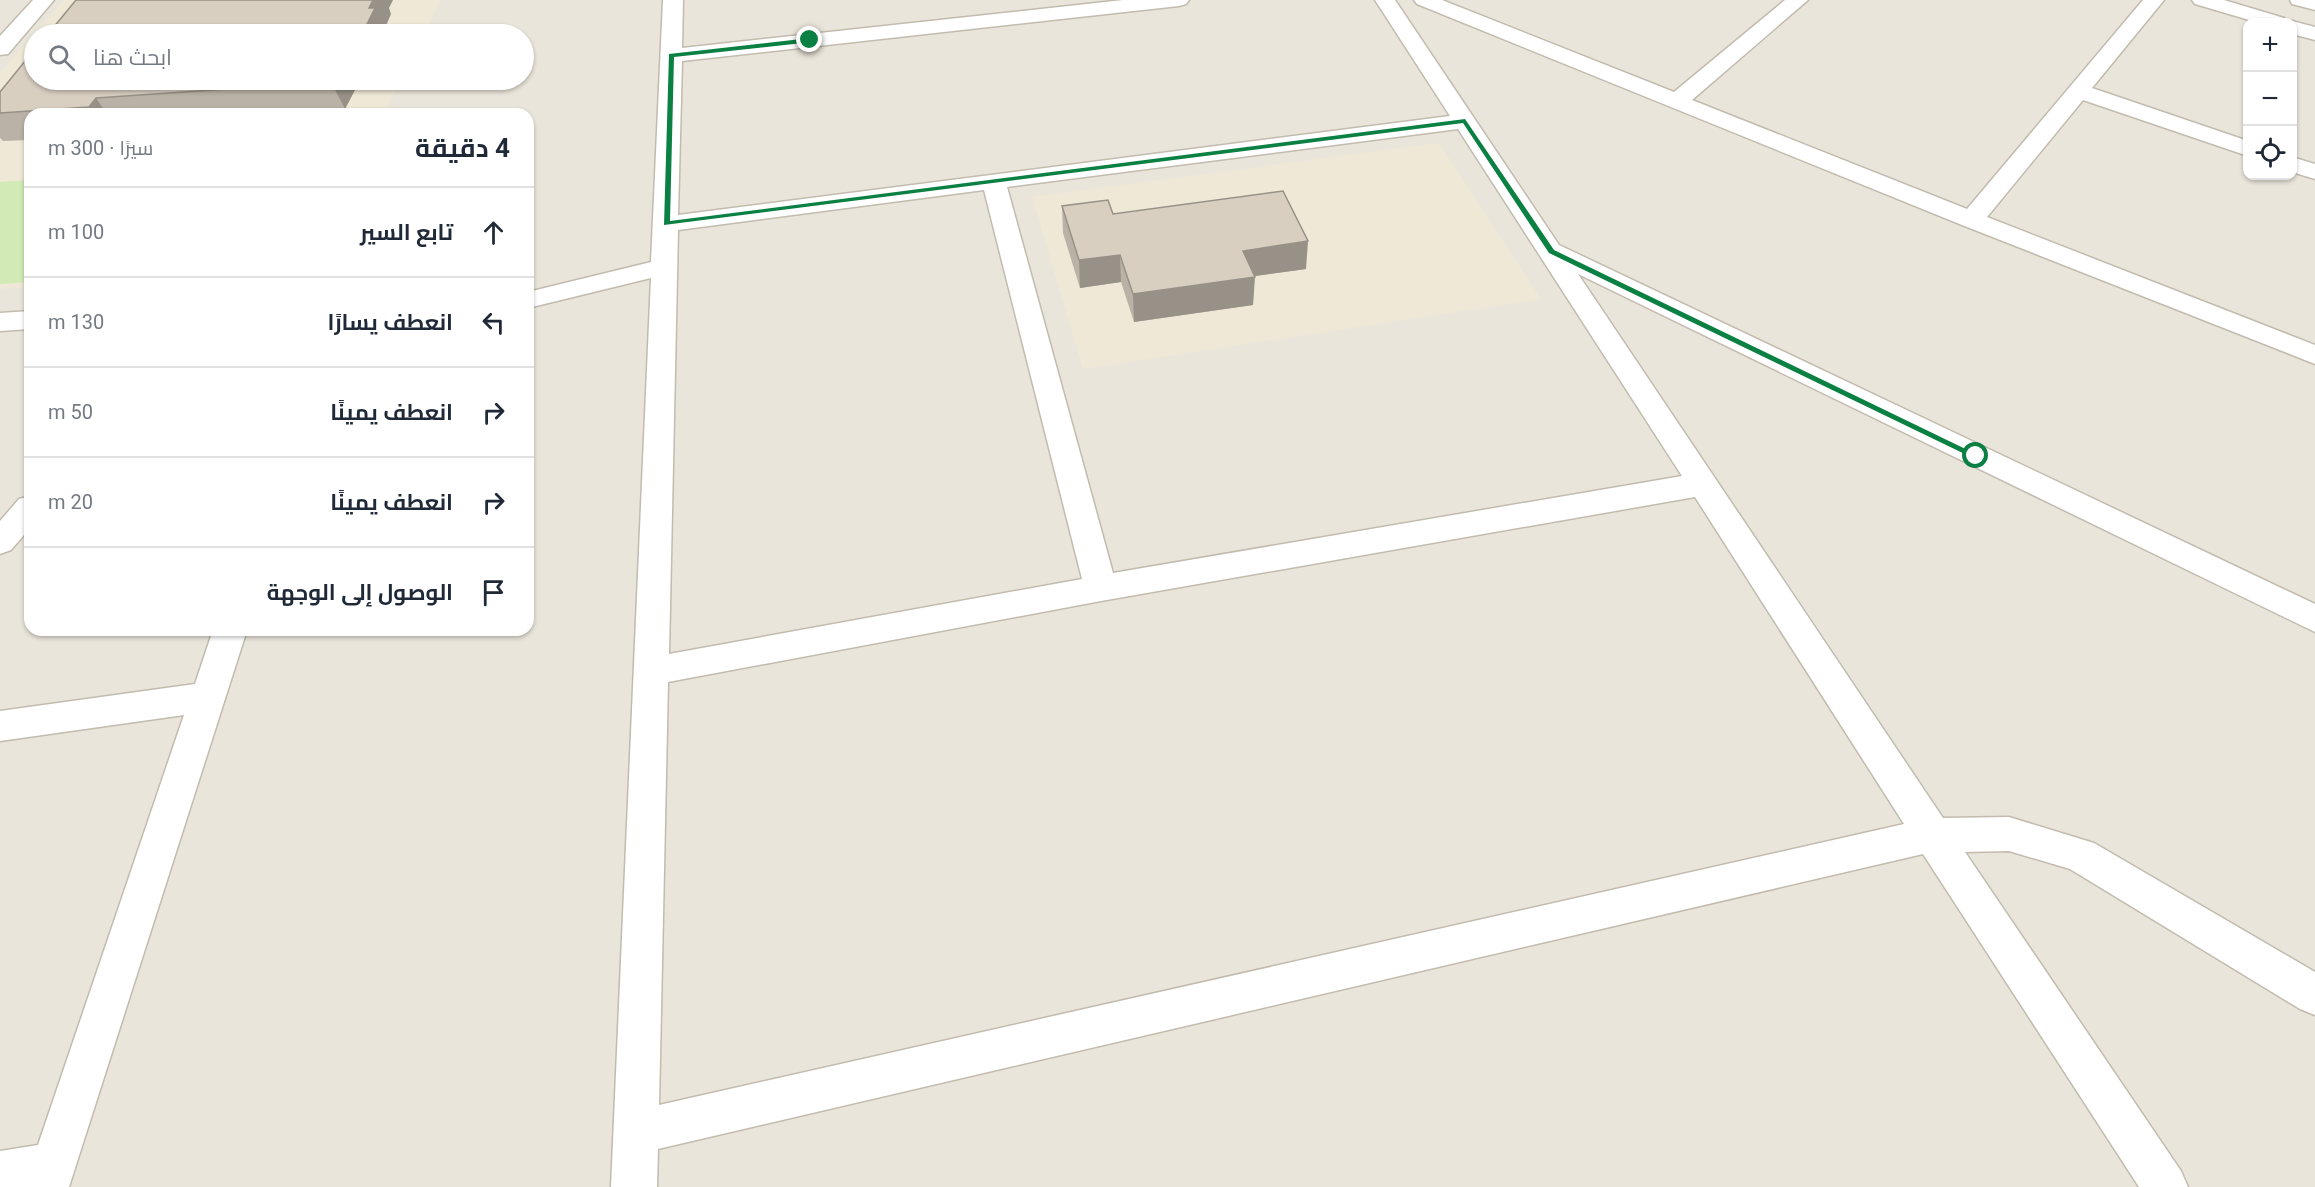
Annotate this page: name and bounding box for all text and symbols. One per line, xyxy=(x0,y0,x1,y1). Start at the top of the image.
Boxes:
map controls xyxy=(2243,18,2297,180)
button: + xyxy=(2243,18,2297,72)
search box xyxy=(24,24,534,90)
route end xyxy=(796,26,822,52)
icon: search xyxy=(45,41,78,74)
text: ابحث هنا xyxy=(93,45,172,70)
button: − xyxy=(2243,72,2297,126)
button: locate xyxy=(2243,126,2297,180)
text: 4 دقيقة xyxy=(415,133,510,163)
text: سيرًا · 300 m xyxy=(48,136,153,160)
icon: ahead xyxy=(477,216,510,249)
text: 100 m xyxy=(48,220,104,244)
text: تابع السير xyxy=(360,220,453,245)
icon: left xyxy=(477,306,510,339)
text: 130 m xyxy=(48,310,104,334)
text: انعطف يسارًا xyxy=(328,310,453,335)
icon: right xyxy=(477,396,510,429)
text: 50 m xyxy=(48,400,93,424)
text: انعطف يمينًا xyxy=(330,400,453,425)
route start xyxy=(1962,442,1988,468)
icon: right xyxy=(477,486,510,519)
text: 20 m xyxy=(48,490,93,514)
text: انعطف يمينًا xyxy=(330,490,453,515)
icon: arrive xyxy=(477,576,510,609)
text: الوصول إلى الوجهة xyxy=(267,580,453,605)

